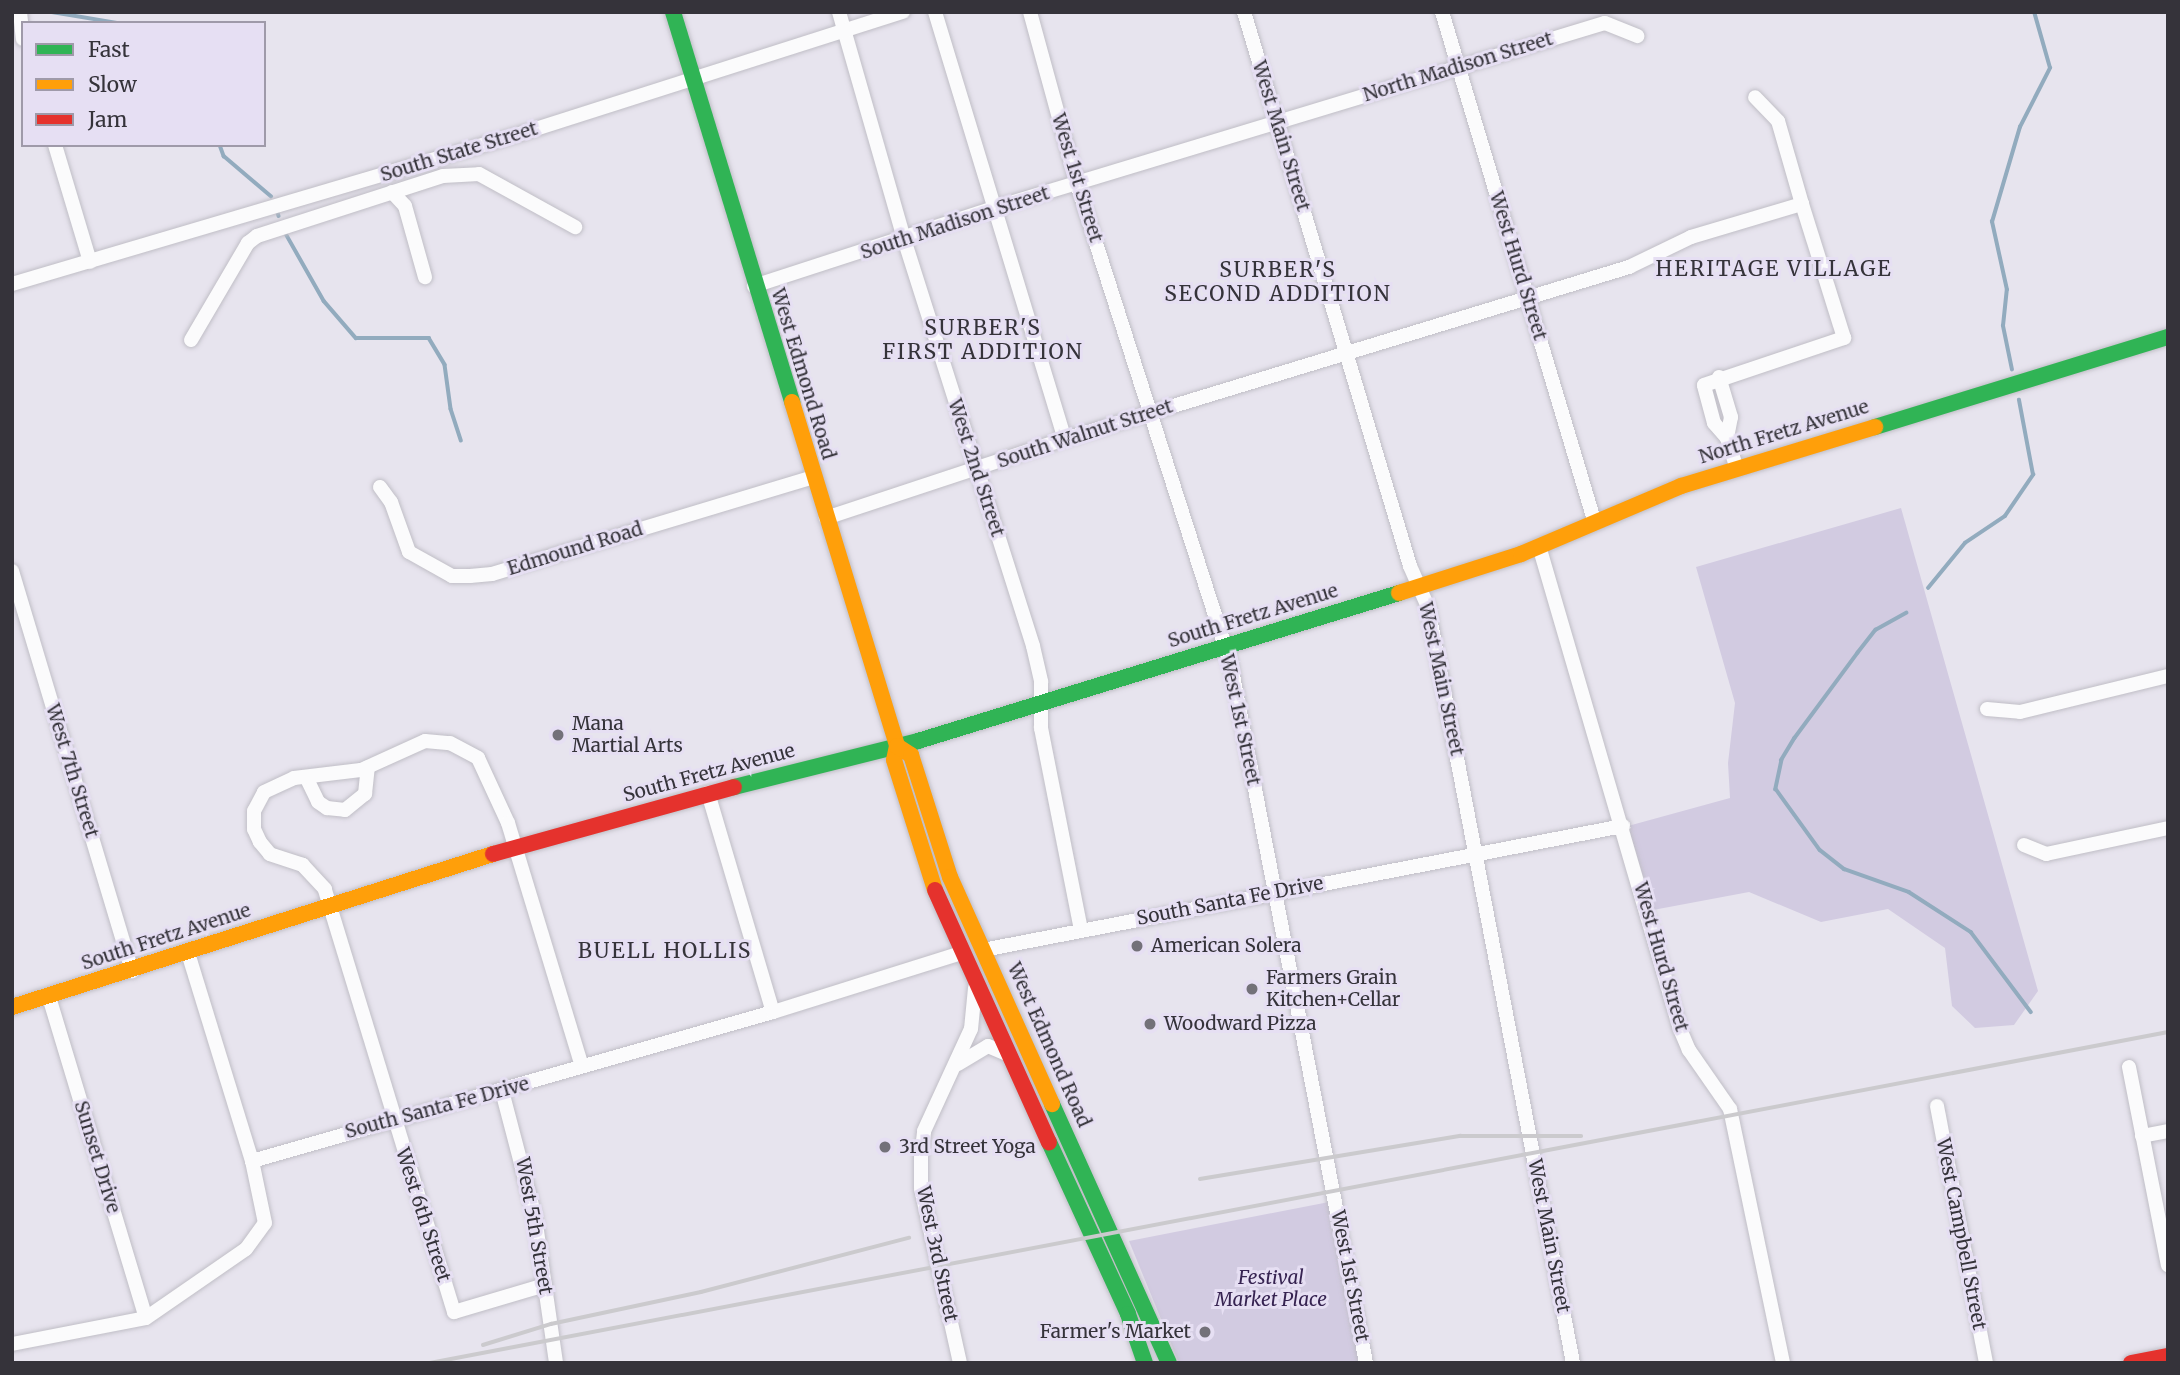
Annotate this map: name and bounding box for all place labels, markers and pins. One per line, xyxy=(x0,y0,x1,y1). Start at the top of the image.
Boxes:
place label: Mana Martial Arts xyxy=(572,713,683,757)
marker: Mana Martial Arts xyxy=(550,727,566,743)
place label: American Solera xyxy=(1151,935,1301,957)
marker: American Solera xyxy=(1129,938,1145,954)
place label: Farmers Grain Kitchen+Cellar xyxy=(1266,967,1400,1011)
marker: Farmers Grain Kitchen+Cellar xyxy=(1244,981,1260,997)
place label: Woodward Pizza xyxy=(1164,1013,1316,1035)
marker: Woodward Pizza xyxy=(1142,1016,1158,1032)
place label: 3rd Street Yoga xyxy=(899,1136,1036,1158)
marker: 3rd Street Yoga xyxy=(877,1139,893,1155)
place label: Farmer's Market xyxy=(1040,1321,1191,1343)
marker: Farmer's Market xyxy=(1197,1324,1213,1340)

